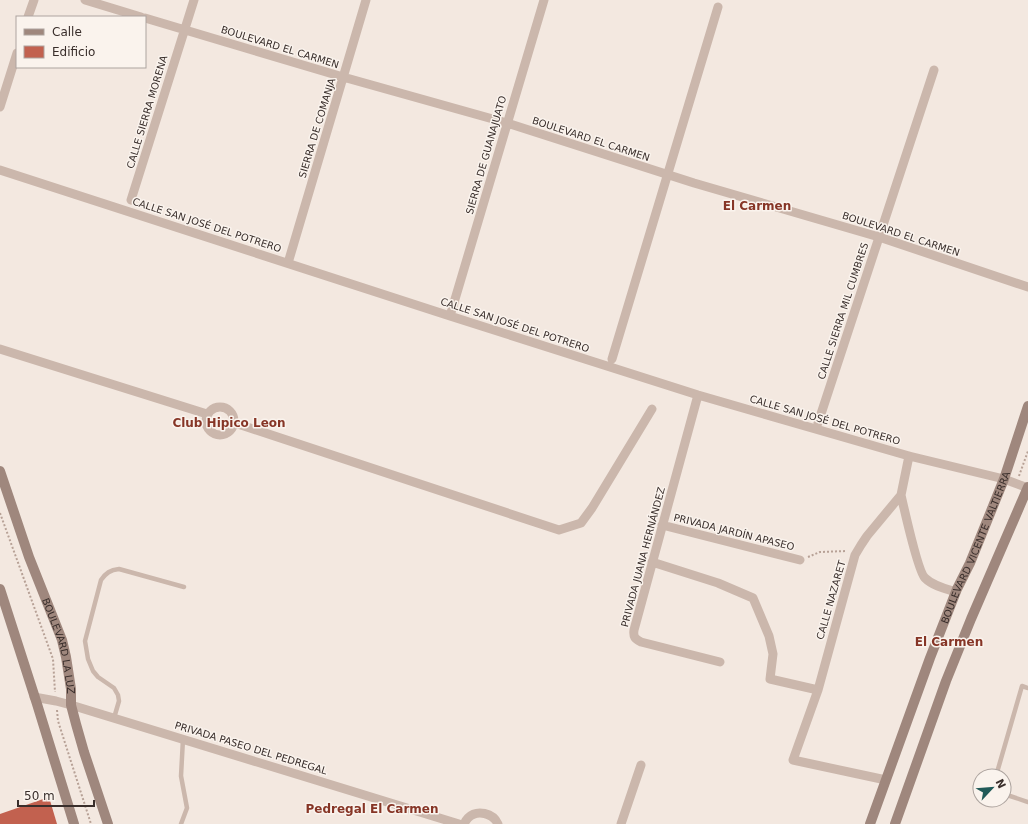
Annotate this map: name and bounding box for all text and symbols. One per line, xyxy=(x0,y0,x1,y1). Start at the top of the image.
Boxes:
legend xyxy=(16,16,146,68)
street label: BOULEVARD EL CARMEN xyxy=(220,24,340,70)
text: Calle xyxy=(52,25,82,39)
text: Edificio xyxy=(52,45,95,59)
street label: CALLE SIERRA MORENA xyxy=(125,54,170,170)
street label: SIERRA DE COMANJA xyxy=(297,77,337,179)
street label: SIERRA DE GUANAJUATO xyxy=(464,94,508,216)
street label: BOULEVARD EL CARMEN xyxy=(531,115,651,163)
street label: CALLE SAN JOSÉ DEL POTRERO xyxy=(131,195,283,254)
district label: El Carmen xyxy=(723,199,791,213)
street label: BOULEVARD EL CARMEN xyxy=(841,210,961,258)
street label: CALLE SIERRA MIL CUMBRES xyxy=(816,241,870,381)
street label: CALLE SAN JOSÉ DEL POTRERO xyxy=(439,295,591,354)
street label: CALLE SAN JOSÉ DEL POTRERO xyxy=(748,392,902,447)
district label: Club Hipico Leon xyxy=(172,416,286,430)
street label: BOULEVARD VICENTE VALTIERRA xyxy=(939,470,1012,625)
street label: PRIVADA JUANA HERNÁNDEZ xyxy=(618,485,667,628)
street label: PRIVADA JARDÍN APASEO xyxy=(673,511,796,552)
street label: CALLE NAZARET xyxy=(814,558,848,641)
street label: BOULEVARD LA LUZ xyxy=(40,596,77,694)
district label: El Carmen xyxy=(915,635,983,649)
street label: PRIVADA PASEO DEL PEDREGAL xyxy=(174,720,329,777)
north arrow xyxy=(972,768,1012,808)
text: N xyxy=(993,777,1008,791)
scale bar xyxy=(18,782,94,808)
text: 50 m xyxy=(24,789,55,803)
district label: Pedregal El Carmen xyxy=(305,802,439,816)

